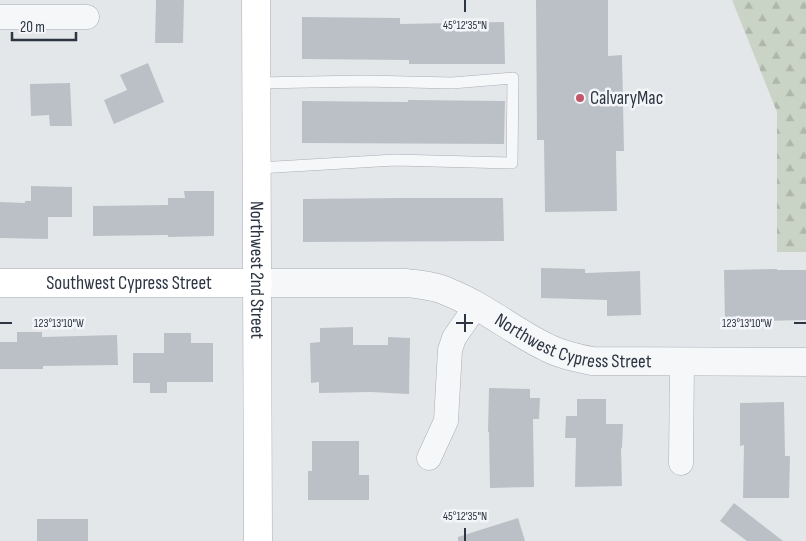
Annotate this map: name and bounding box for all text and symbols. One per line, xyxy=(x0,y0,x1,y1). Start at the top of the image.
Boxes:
scale bar xyxy=(12,10,76,42)
text: 20 m xyxy=(20,18,45,37)
text: 45°12'35"N xyxy=(443,18,487,33)
place label: CalvaryMac xyxy=(590,87,663,110)
marker: CalvaryMac xyxy=(574,92,586,104)
street label: Northwest 2nd Street xyxy=(245,201,269,339)
street label: Southwest Cypress Street xyxy=(46,272,212,295)
street label: Northwest Cypress Street xyxy=(491,308,652,373)
text: 123°13'10"W xyxy=(34,316,84,331)
text: 123°13'10"W xyxy=(722,316,772,331)
text: 45°12'35"N xyxy=(443,509,487,524)

